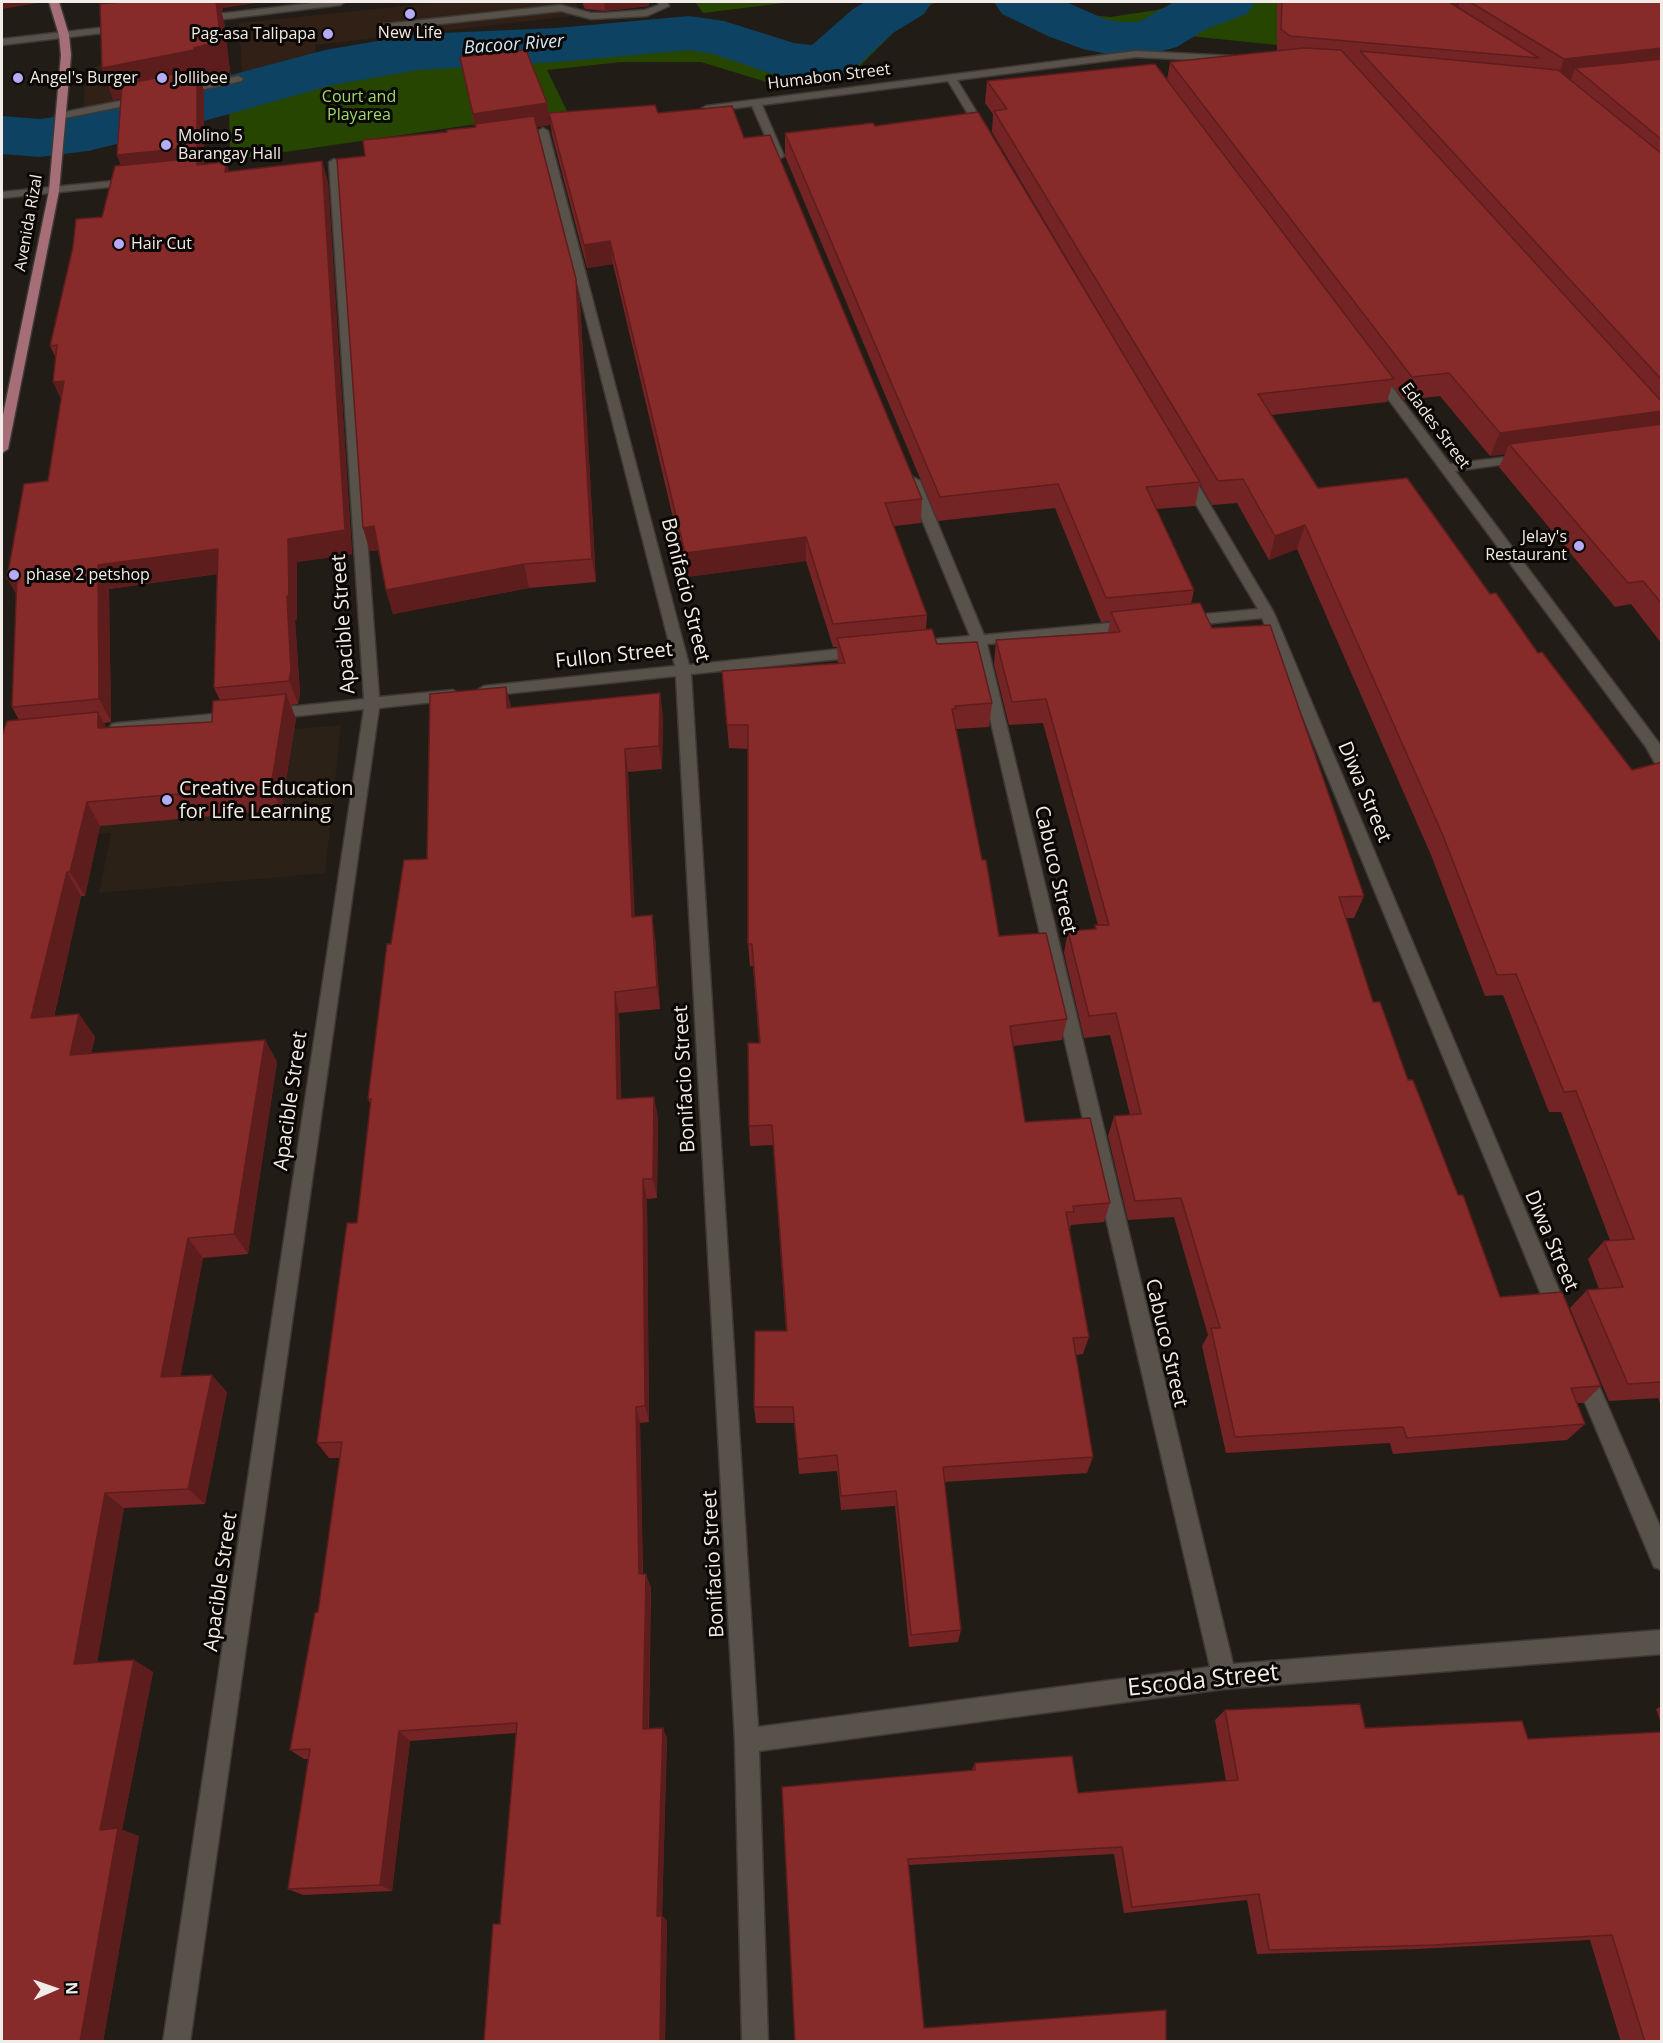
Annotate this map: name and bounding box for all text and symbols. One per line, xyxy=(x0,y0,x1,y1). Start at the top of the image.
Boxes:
marker: New Life xyxy=(403,7,417,21)
place label: New Life xyxy=(378,23,442,43)
place label: Pag-asa Talipapa xyxy=(191,24,316,44)
marker: Pag-asa Talipapa xyxy=(321,27,335,41)
water label: Bacoor River xyxy=(463,31,565,59)
street label: Humabon Street xyxy=(767,60,891,94)
place label: Angel's Burger xyxy=(30,68,138,88)
place label: Jollibee xyxy=(174,68,228,88)
marker: Angel's Burger xyxy=(11,71,25,85)
marker: Jollibee xyxy=(155,71,169,85)
park label: Court and Playarea xyxy=(322,87,396,125)
place label: Molino 5 Barangay Hall xyxy=(178,126,281,164)
marker: Molino 5 Barangay Hall xyxy=(159,138,173,152)
street label: Avenida Rizal xyxy=(11,173,47,273)
place label: Hair Cut xyxy=(131,234,192,254)
marker: Hair Cut xyxy=(112,237,126,251)
street label: Edades Street xyxy=(1396,379,1474,473)
street label: Bonifacio Street xyxy=(655,515,715,665)
place label: Jelay's Restaurant xyxy=(1485,527,1567,565)
marker: Jelay's Restaurant xyxy=(1572,539,1586,553)
street label: Apacible Street xyxy=(327,553,361,695)
place label: phase 2 petshop xyxy=(26,565,150,585)
marker: phase 2 petshop xyxy=(7,568,21,582)
street label: Fullon Street xyxy=(554,638,674,674)
street label: Diwa Street xyxy=(1332,738,1396,846)
place label: Creative Education for Life Learning xyxy=(179,777,353,824)
marker: Creative Education for Life Learning xyxy=(160,793,174,807)
street label: Cabuco Street xyxy=(1029,804,1081,936)
street label: Bonifacio Street xyxy=(669,1005,701,1153)
street label: Apacible Street xyxy=(269,1030,313,1172)
street label: Diwa Street xyxy=(1519,1187,1583,1295)
street label: Cabuco Street xyxy=(1140,1277,1192,1409)
street label: Bonifacio Street xyxy=(698,1490,730,1638)
street label: Apacible Street xyxy=(199,1511,243,1653)
street label: Escoda Street xyxy=(1126,1659,1280,1703)
north arrow xyxy=(24,1959,84,2019)
text: N xyxy=(61,1981,83,1995)

